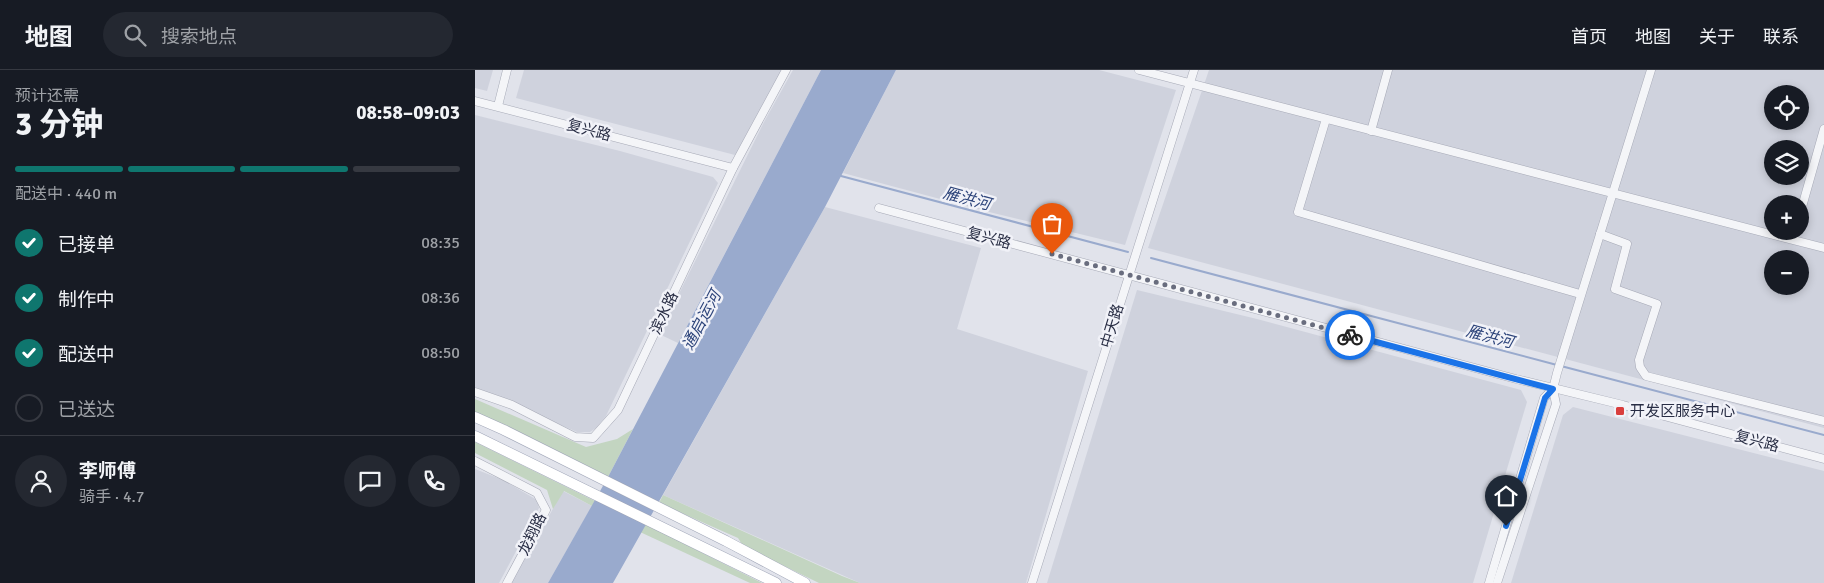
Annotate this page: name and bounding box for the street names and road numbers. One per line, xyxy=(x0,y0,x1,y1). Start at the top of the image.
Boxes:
street label: 复兴路 xyxy=(565,115,613,145)
street label: 复兴路 xyxy=(965,223,1013,253)
street label: 滨水路 xyxy=(646,289,682,337)
street label: 中天路 xyxy=(1097,302,1127,350)
street label: 复兴路 xyxy=(1733,426,1781,456)
street label: 龙翔路 xyxy=(514,510,550,558)

